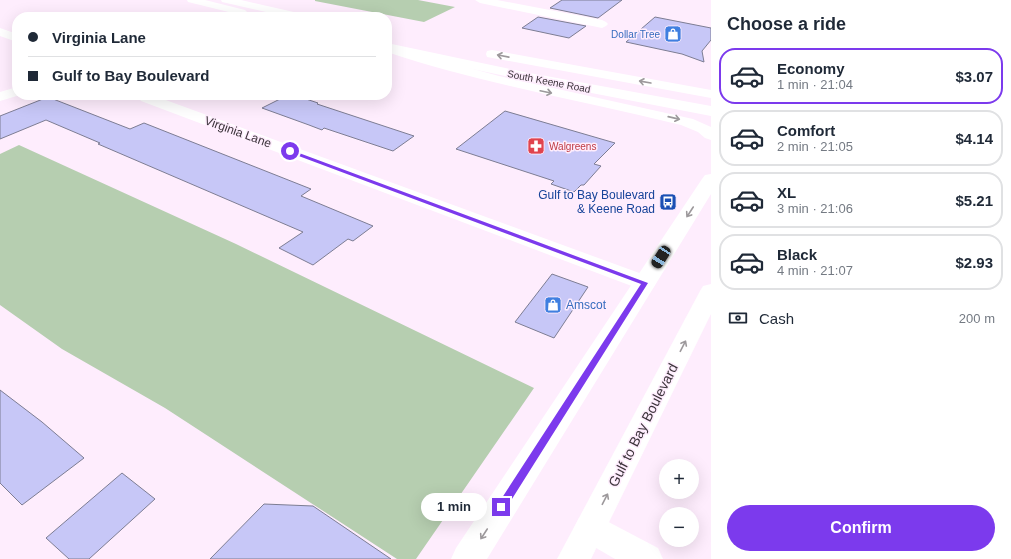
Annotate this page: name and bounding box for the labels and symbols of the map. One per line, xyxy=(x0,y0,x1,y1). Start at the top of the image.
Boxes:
shop icon: Dollar Tree xyxy=(663,24,683,44)
place label: Dollar Tree xyxy=(611,29,660,40)
one-way arrow xyxy=(497,52,510,60)
street label: South Keene Road xyxy=(506,68,591,95)
one-way arrow xyxy=(639,78,652,86)
one-way arrow xyxy=(540,88,553,96)
street label: Virginia Lane xyxy=(203,113,274,151)
one-way arrow xyxy=(667,115,680,123)
pharmacy icon: Walgreens xyxy=(526,136,546,156)
place label: Walgreens xyxy=(549,141,596,152)
route start xyxy=(281,142,299,160)
place label: Gulf to Bay Boulevard & Keene Road xyxy=(538,188,655,216)
bus stop icon: Gulf to Bay Boulevard & Keene Road xyxy=(658,192,678,212)
one-way arrow xyxy=(686,206,694,217)
car xyxy=(649,244,673,270)
shop icon: Amscot xyxy=(543,295,563,315)
place label: Amscot xyxy=(566,298,607,312)
one-way arrow xyxy=(680,340,687,352)
street label: Gulf to Bay Boulevard xyxy=(605,361,681,489)
callout: 1 min xyxy=(421,493,487,521)
one-way arrow xyxy=(601,494,609,506)
route end xyxy=(492,498,510,516)
one-way arrow xyxy=(480,528,488,540)

